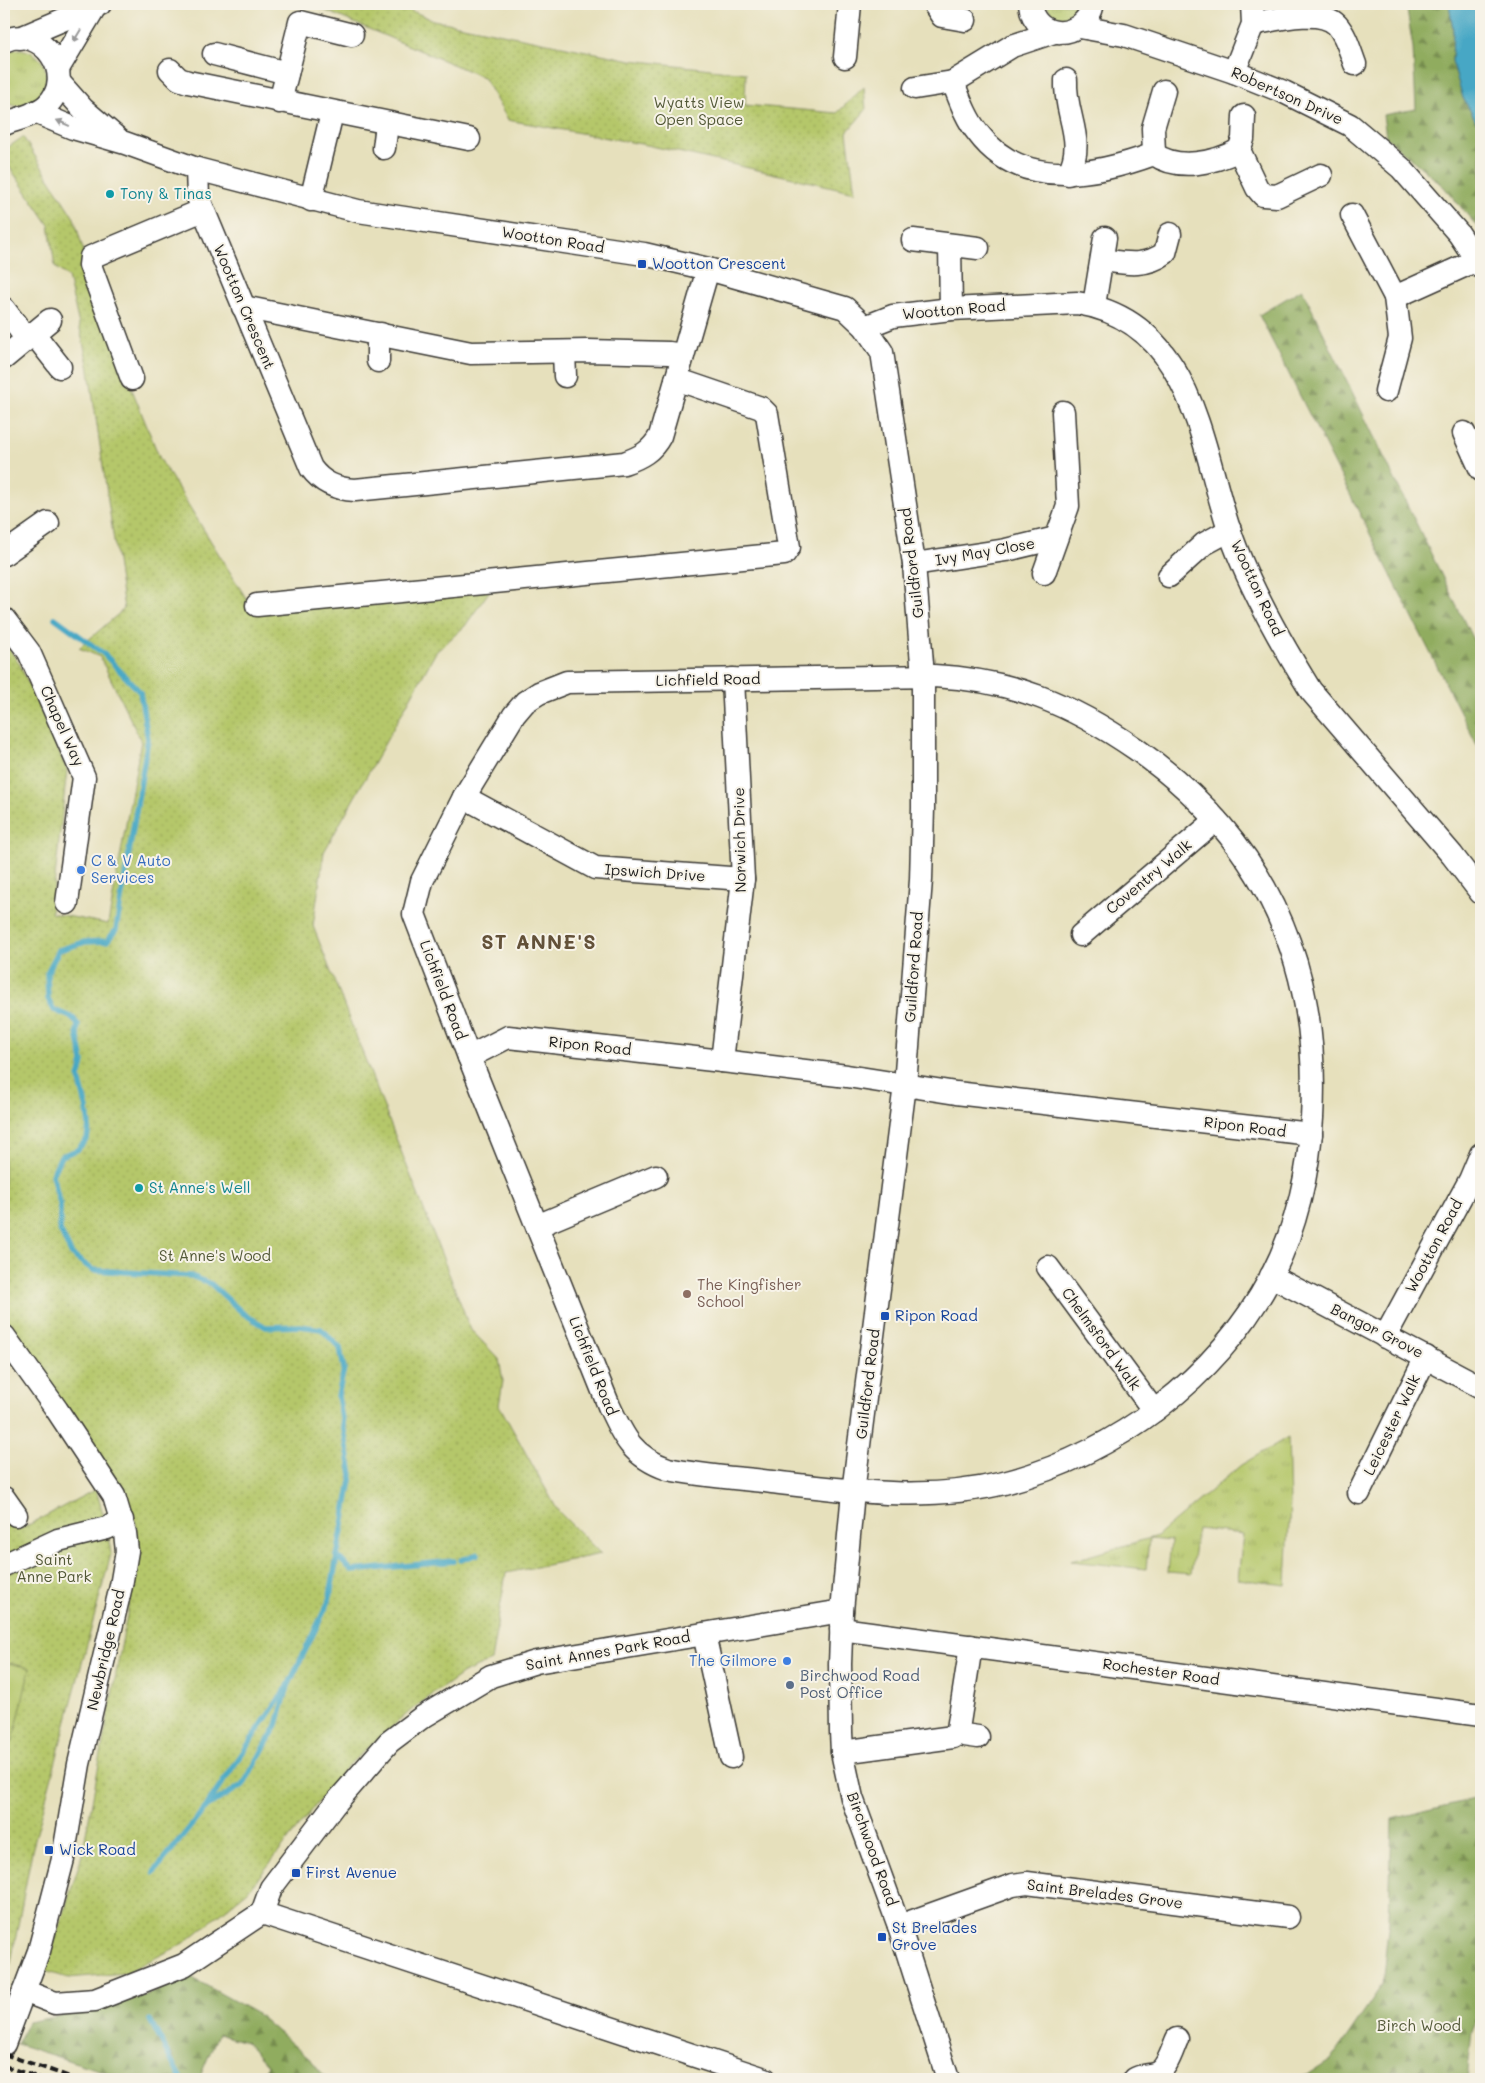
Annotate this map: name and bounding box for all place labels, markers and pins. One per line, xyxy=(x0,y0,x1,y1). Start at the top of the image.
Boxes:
place label: Tony & Tinas xyxy=(120,183,212,203)
marker: Tony & Tinas xyxy=(104,188,116,200)
place label: Wootton Crescent xyxy=(652,253,786,273)
marker: Wootton Crescent xyxy=(636,258,648,270)
place label: C & V Auto Services xyxy=(91,850,171,887)
marker: C & V Auto Services xyxy=(75,864,87,876)
place label: St Anne's Well xyxy=(149,1177,251,1197)
marker: St Anne's Well xyxy=(133,1182,145,1194)
place label: The Kingfisher School xyxy=(697,1274,802,1311)
marker: The Kingfisher School xyxy=(681,1288,693,1300)
place label: Ripon Road xyxy=(895,1305,978,1325)
marker: Ripon Road xyxy=(879,1310,891,1322)
place label: The Gilmore xyxy=(689,1650,777,1670)
marker: The Gilmore xyxy=(781,1655,793,1667)
place label: Birchwood Road Post Office xyxy=(800,1665,920,1702)
marker: Birchwood Road Post Office xyxy=(784,1679,796,1691)
place label: Wick Road xyxy=(59,1839,136,1859)
marker: Wick Road xyxy=(43,1844,55,1856)
place label: First Avenue xyxy=(306,1862,397,1882)
marker: First Avenue xyxy=(290,1867,302,1879)
place label: St Brelades Grove xyxy=(892,1917,977,1954)
marker: St Brelades Grove xyxy=(876,1931,888,1943)

